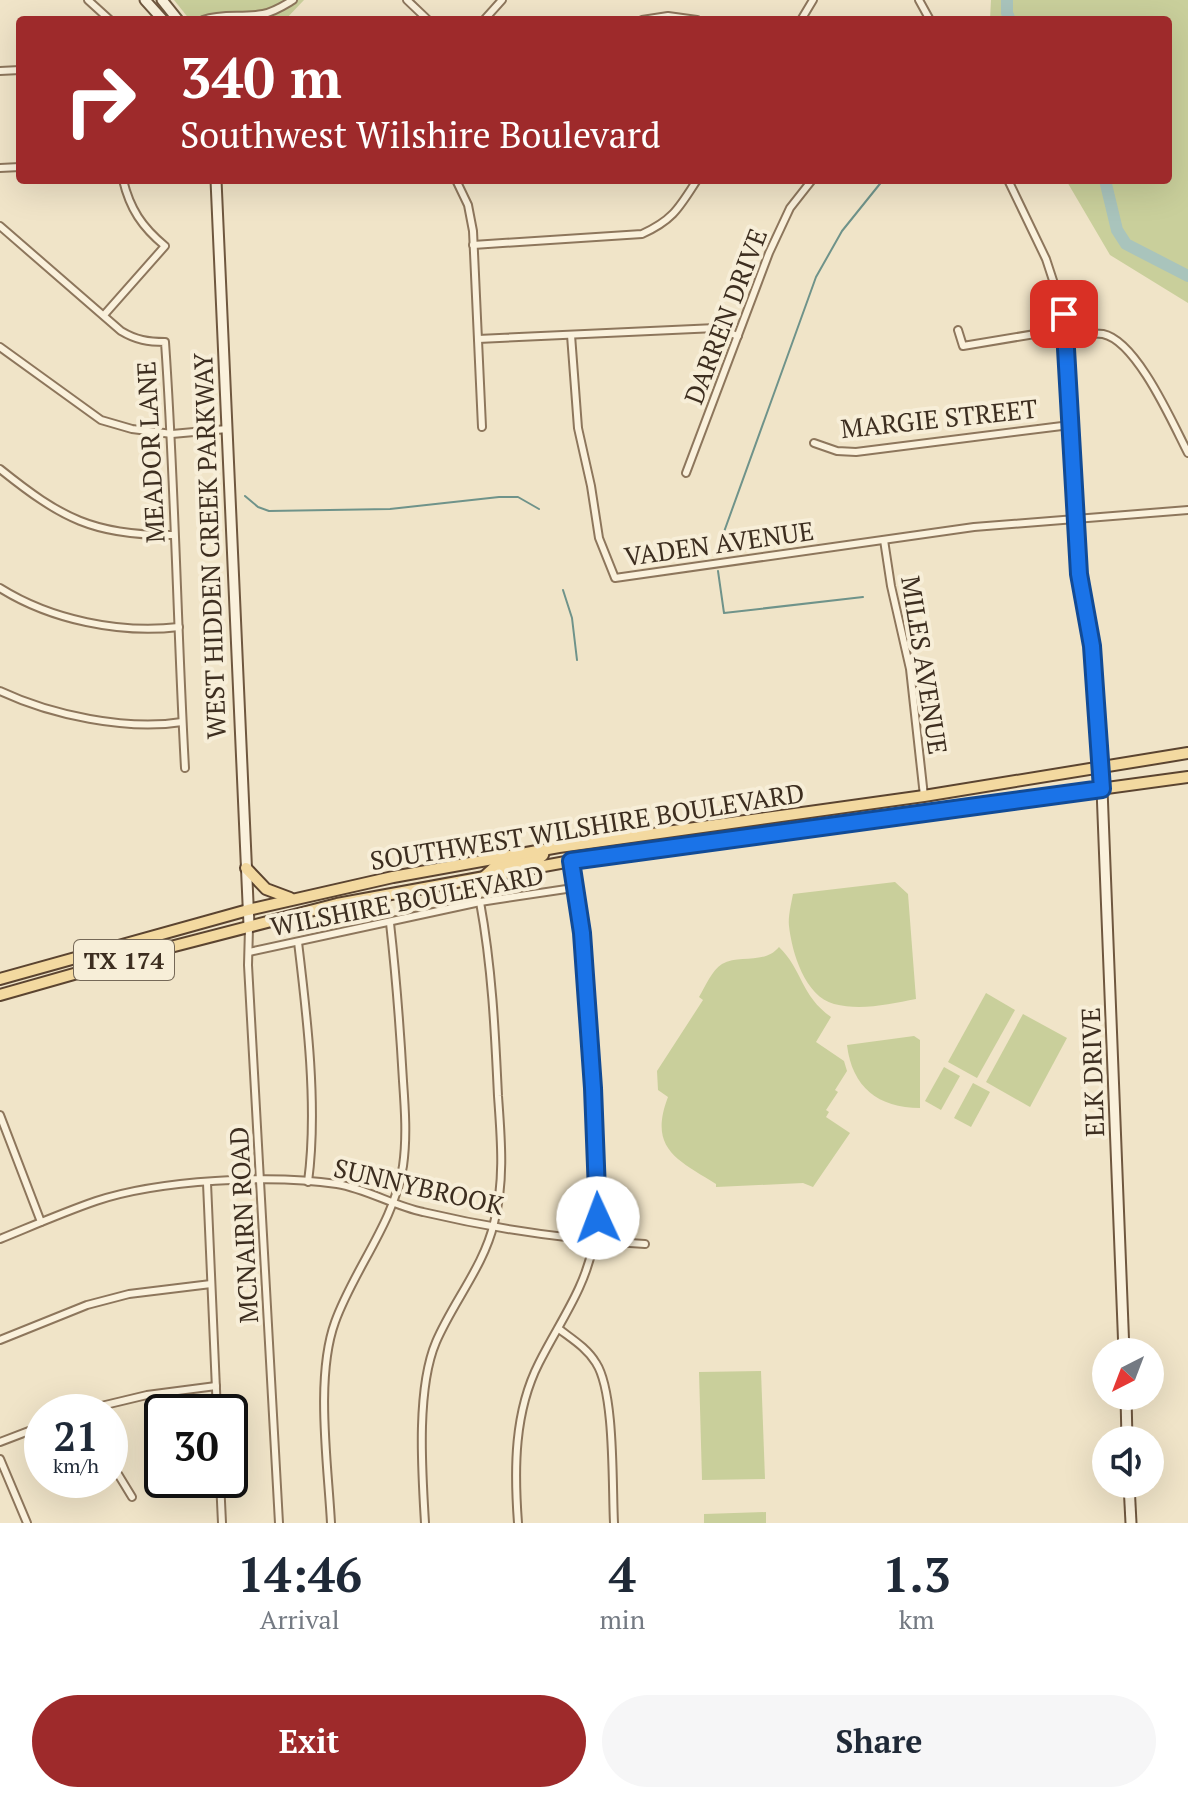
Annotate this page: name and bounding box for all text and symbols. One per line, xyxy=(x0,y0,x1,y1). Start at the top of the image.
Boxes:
text: 340 m xyxy=(180,40,342,114)
icon: right xyxy=(48,48,152,152)
text: Southwest Wilshire Boulevard xyxy=(180,111,661,158)
street label: DARREN DRIVE xyxy=(676,223,774,409)
pin xyxy=(1030,280,1098,348)
icon: arrive xyxy=(1042,292,1086,336)
street label: WEST HIDDEN CREEK PARKWAY xyxy=(185,352,233,740)
street label: MEADOR LANE xyxy=(128,360,172,544)
street label: MARGIE STREET xyxy=(839,391,1039,445)
street label: VADEN AVENUE xyxy=(622,513,816,573)
street label: MILES AVENUE xyxy=(894,573,956,757)
street label: SOUTHWEST WILSHIRE BOULEVARD xyxy=(367,775,807,877)
street label: WILSHIRE BOULEVARD xyxy=(267,857,547,943)
road number: TX 174 xyxy=(74,940,174,980)
street label: ELK DRIVE xyxy=(1073,1007,1111,1137)
street label: MCNAIRN ROAD xyxy=(221,1126,265,1324)
street label: SUNNYBROOK xyxy=(331,1150,507,1222)
position arrow xyxy=(556,1176,640,1260)
north arrow xyxy=(1092,1338,1164,1410)
map controls xyxy=(1092,1338,1164,1498)
speed limit sign: 30 xyxy=(144,1394,248,1498)
text: 21 xyxy=(53,1409,99,1462)
button: sound xyxy=(1092,1426,1164,1498)
text: km/h xyxy=(53,1452,99,1479)
text: 14:46 xyxy=(237,1542,362,1606)
text: 4 xyxy=(609,1542,636,1606)
text: 1.3 xyxy=(882,1542,951,1606)
text: Arrival xyxy=(260,1602,340,1636)
text: min xyxy=(599,1602,645,1636)
text: km xyxy=(899,1602,934,1636)
button: Exit xyxy=(32,1695,586,1787)
button: Share xyxy=(602,1695,1156,1787)

